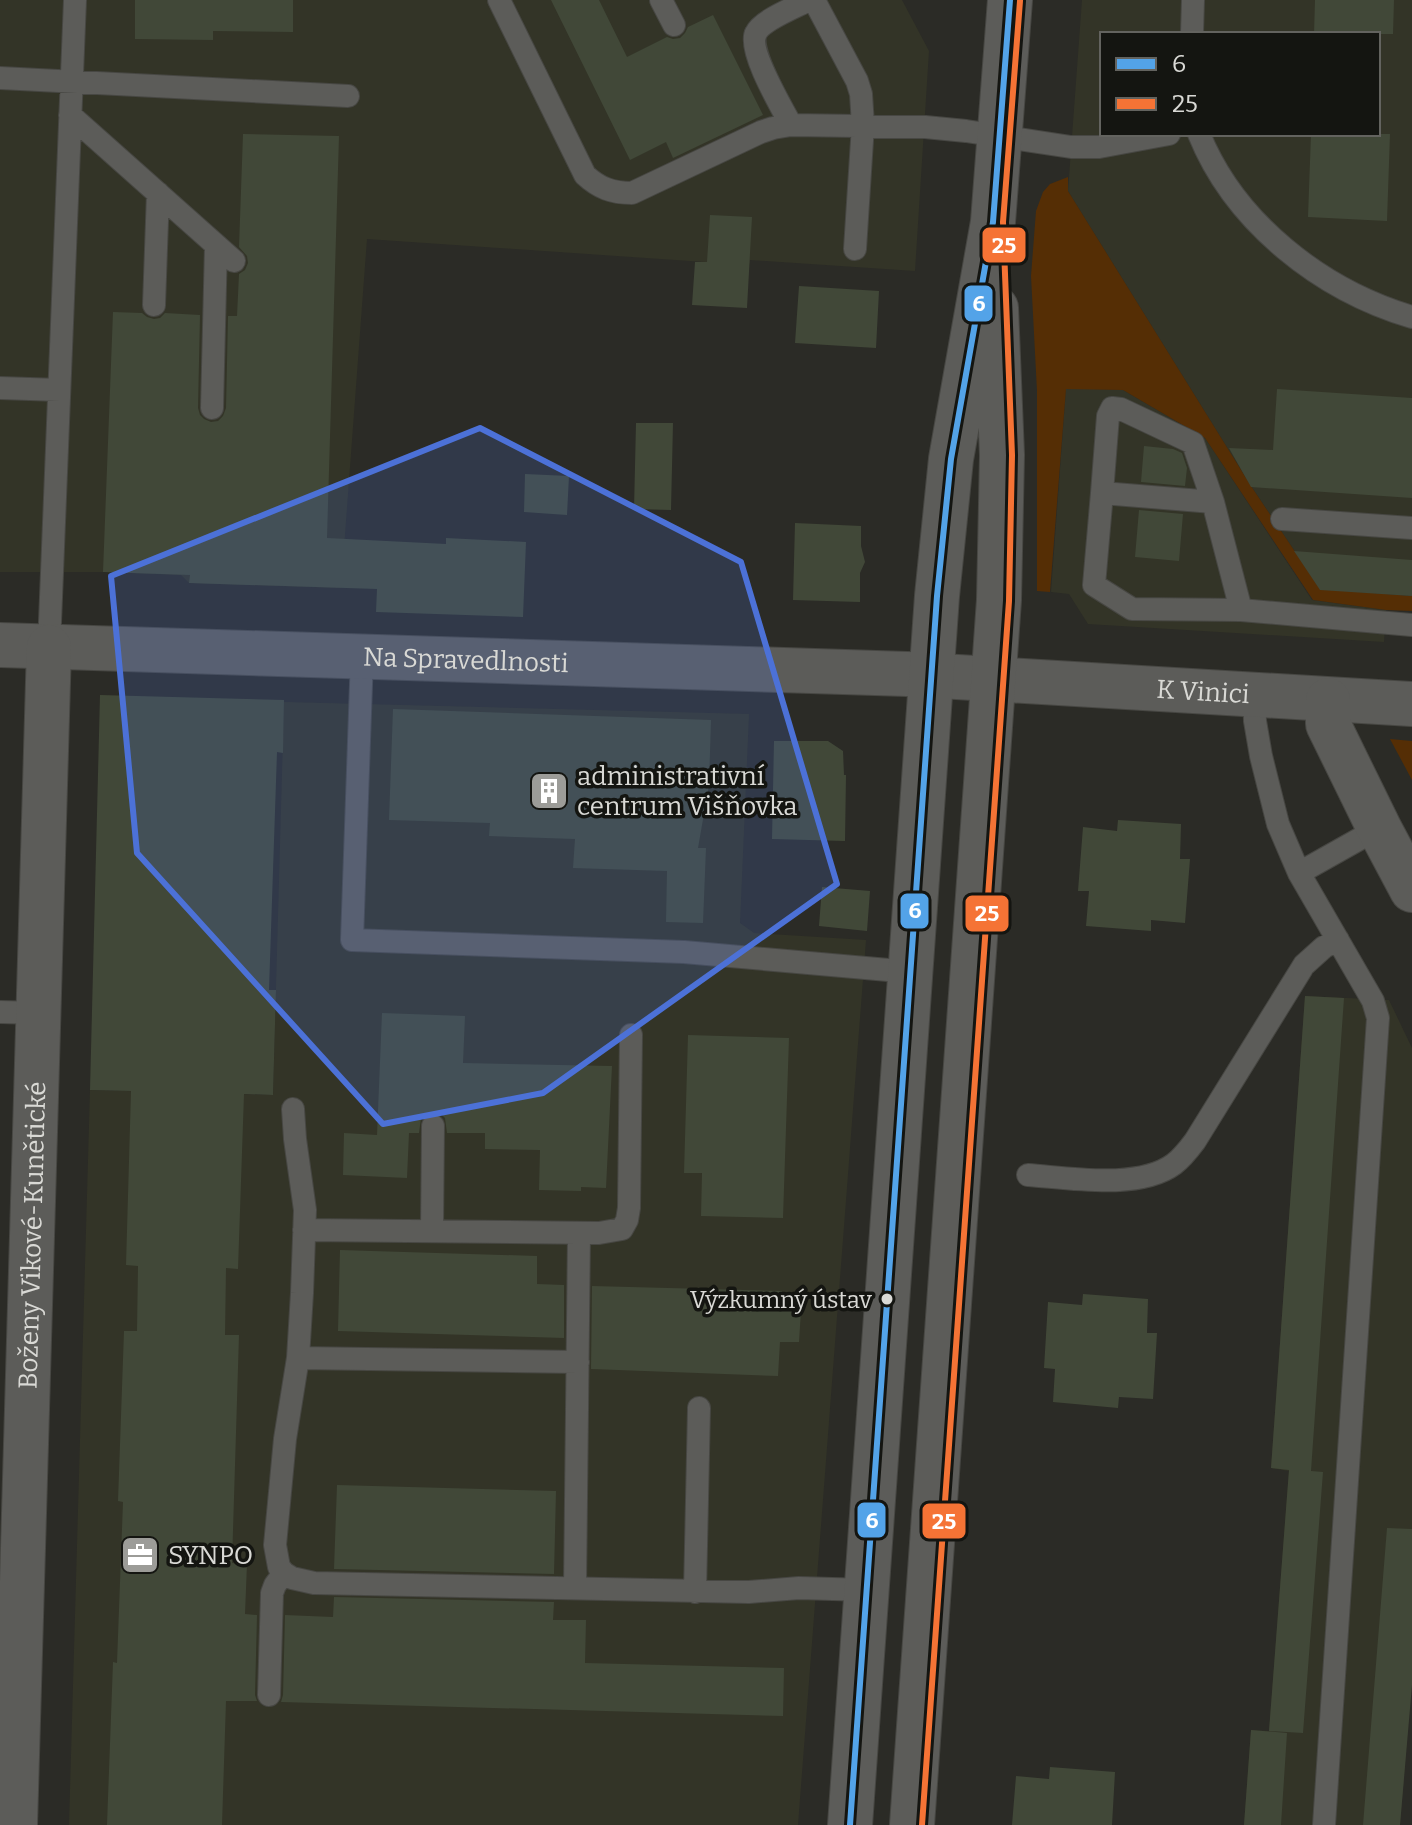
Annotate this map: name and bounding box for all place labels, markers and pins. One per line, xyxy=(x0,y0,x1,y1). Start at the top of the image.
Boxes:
place label: administrativní centrum Višňovka xyxy=(577,761,797,822)
building icon: administrativní centrum Višňovka xyxy=(528,770,570,812)
place label: Výzkumný ústav xyxy=(690,1286,872,1314)
marker: Výzkumný ústav xyxy=(879,1291,895,1307)
office icon: SYNPO xyxy=(119,1534,161,1576)
place label: SYNPO xyxy=(168,1540,253,1571)

